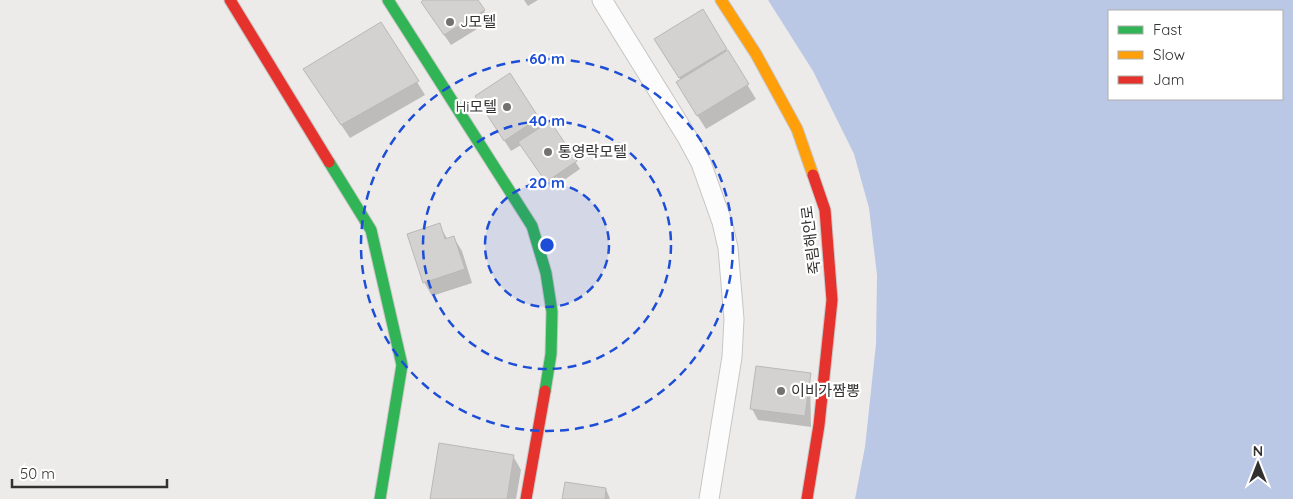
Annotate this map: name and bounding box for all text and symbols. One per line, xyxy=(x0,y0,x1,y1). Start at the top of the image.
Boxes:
legend xyxy=(1108,10,1283,100)
place label: J모텔 xyxy=(460,12,496,31)
marker: J모텔 xyxy=(444,16,456,28)
text: Fast xyxy=(1153,20,1182,39)
text: Slow xyxy=(1153,45,1185,64)
text: 60 m xyxy=(529,49,565,68)
text: Jam xyxy=(1153,70,1184,89)
place label: Hi모텔 xyxy=(455,97,497,116)
marker: Hi모텔 xyxy=(501,101,513,113)
text: 40 m xyxy=(529,111,565,130)
place label: 통영락모텔 xyxy=(558,142,627,161)
marker: 통영락모텔 xyxy=(542,146,554,158)
text: 20 m xyxy=(529,173,565,192)
street label: 죽림해안로 xyxy=(797,205,824,275)
centre of rings xyxy=(538,236,556,254)
place label: 이비가짬뽕 xyxy=(791,381,860,400)
marker: 이비가짬뽕 xyxy=(775,385,787,397)
north arrow xyxy=(1233,439,1283,489)
text: N xyxy=(1253,442,1263,460)
scale bar xyxy=(12,456,168,488)
text: 50 m xyxy=(20,464,55,483)

